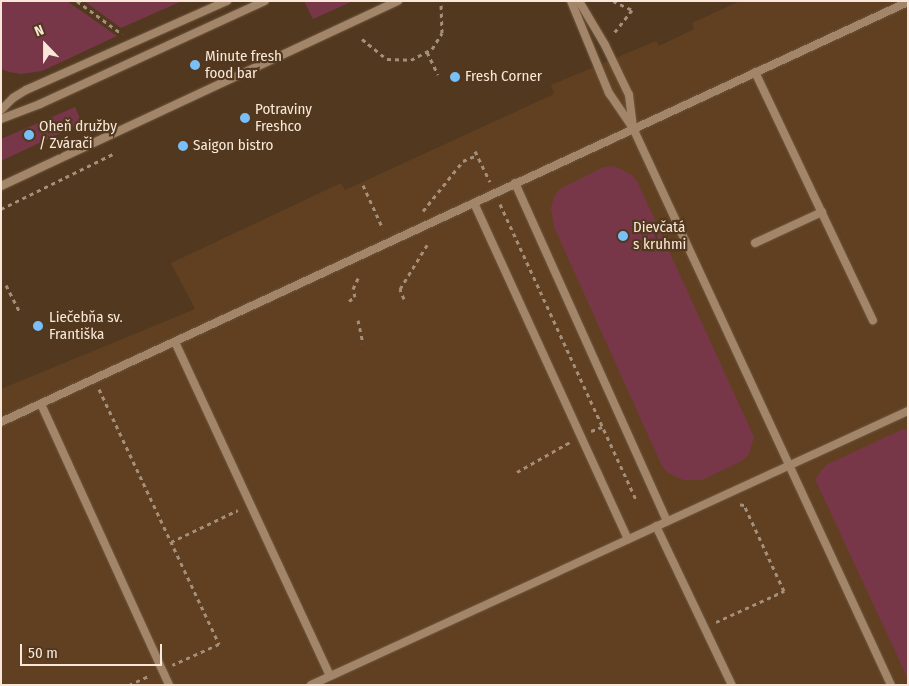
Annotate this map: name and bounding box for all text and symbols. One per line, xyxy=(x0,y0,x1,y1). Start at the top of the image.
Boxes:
north arrow xyxy=(20,20,70,70)
text: N xyxy=(32,21,46,40)
place label: Minute fresh food bar xyxy=(205,47,282,82)
marker: Minute fresh food bar xyxy=(189,59,201,71)
place label: Fresh Corner xyxy=(465,68,542,86)
marker: Fresh Corner xyxy=(449,71,461,83)
place label: Potraviny Freshco xyxy=(255,100,312,135)
marker: Potraviny Freshco xyxy=(239,112,251,124)
place label: Oheň družby / Zvárači xyxy=(39,117,117,152)
marker: Oheň družby / Zvárači xyxy=(23,129,35,141)
place label: Saigon bistro xyxy=(193,137,273,155)
marker: Saigon bistro xyxy=(177,140,189,152)
place label: Dievčatá s kruhmi xyxy=(633,218,686,253)
marker: Dievčatá s kruhmi xyxy=(617,230,629,242)
place label: Liečebňa sv. Františka xyxy=(49,308,123,343)
marker: Liečebňa sv. Františka xyxy=(31,319,45,333)
scale bar xyxy=(22,634,165,666)
text: 50 m xyxy=(28,644,58,662)

